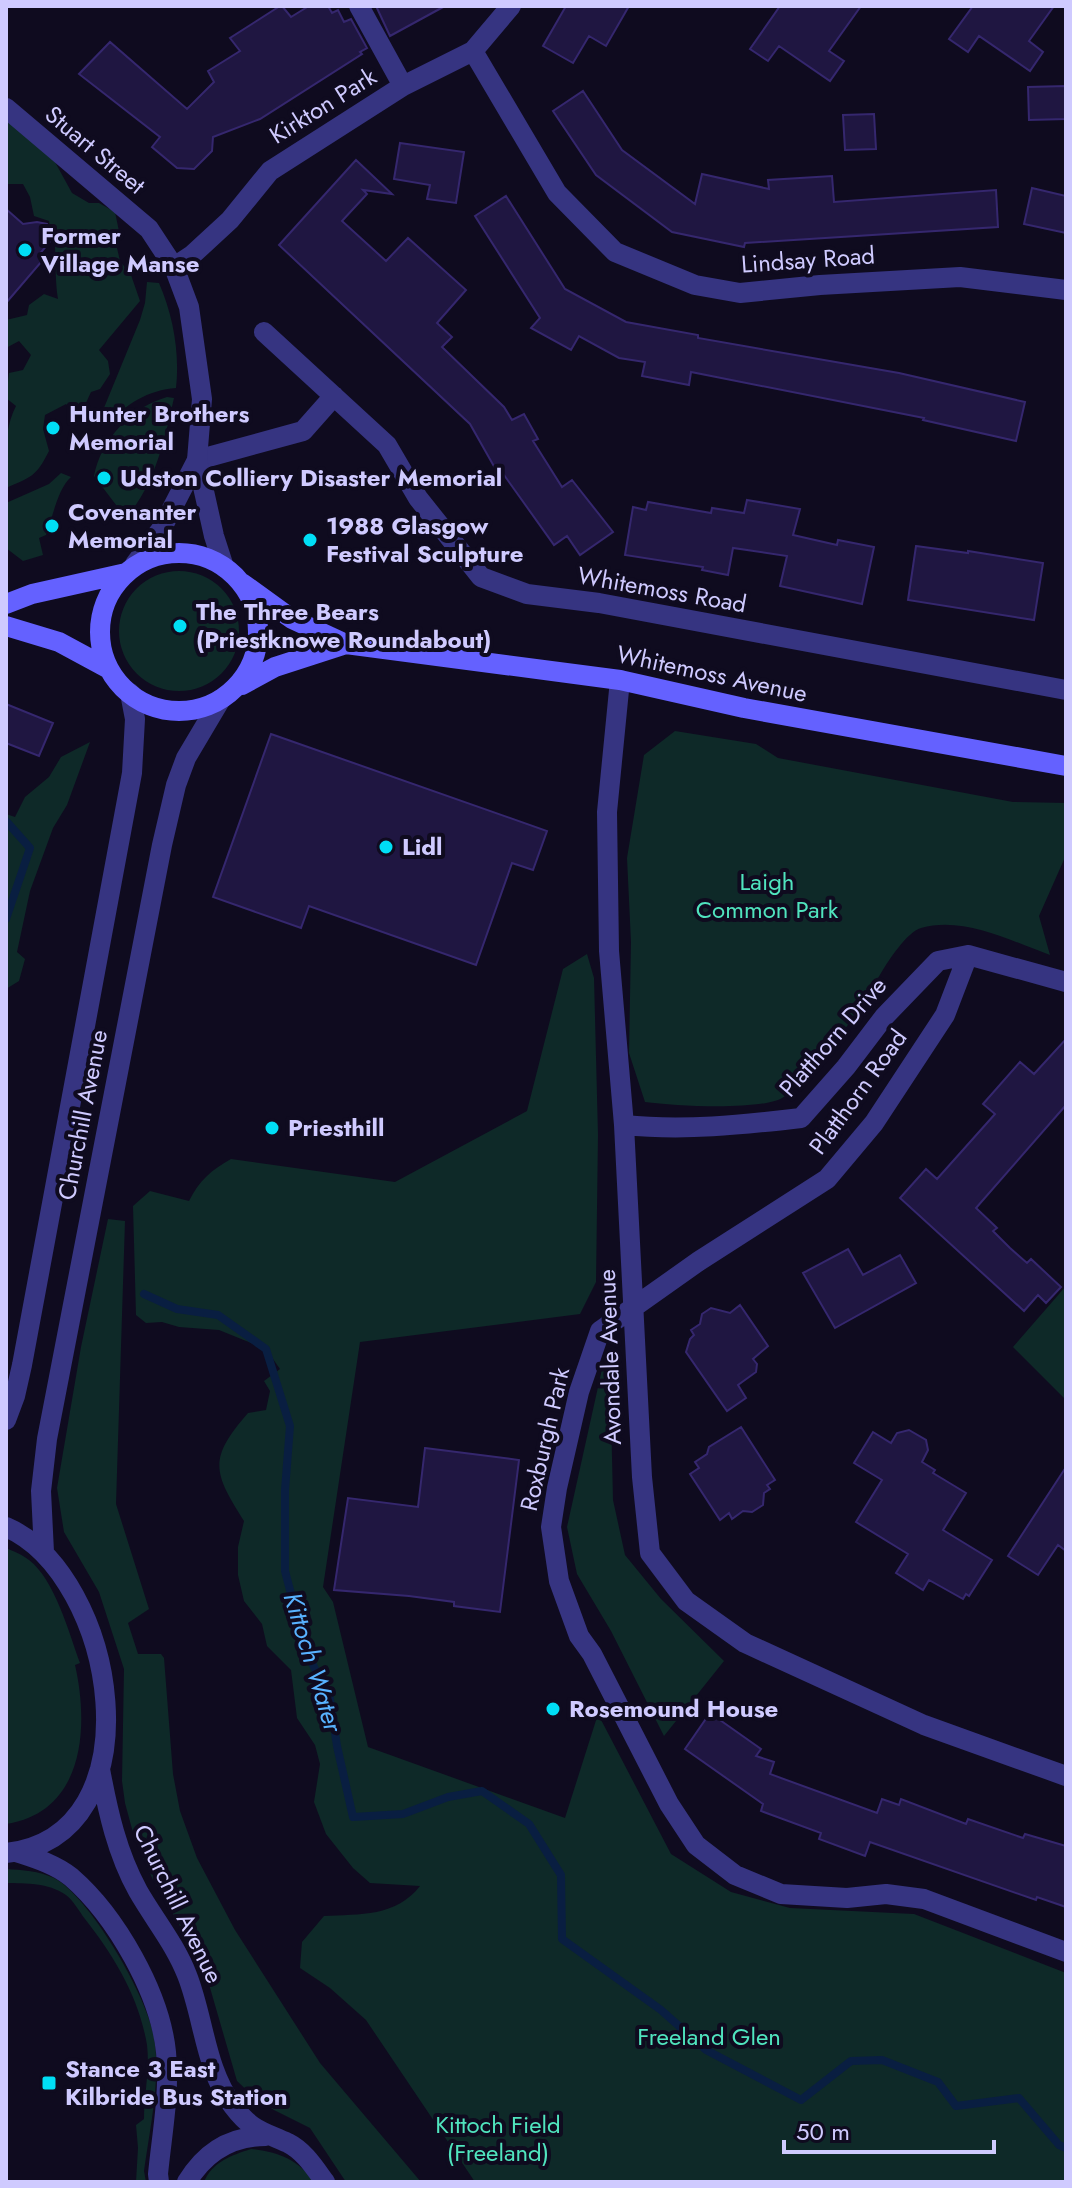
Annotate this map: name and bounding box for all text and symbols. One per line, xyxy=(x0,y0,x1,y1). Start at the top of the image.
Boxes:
street label: Kirkton Park xyxy=(263,59,383,152)
street label: Stuart Street xyxy=(38,97,153,202)
place label: Former Village Manse xyxy=(40,218,200,281)
street label: Lindsay Road xyxy=(740,237,876,282)
marker: Former Village Manse xyxy=(16,241,34,259)
place label: Hunter Brothers Memorial xyxy=(69,396,249,459)
marker: Hunter Brothers Memorial xyxy=(44,419,62,437)
place label: Udston Colliery Disaster Memorial xyxy=(120,460,502,495)
marker: Udston Colliery Disaster Memorial xyxy=(95,469,113,487)
place label: Covenanter Memorial xyxy=(68,494,197,557)
place label: 1988 Glasgow Festival Sculpture xyxy=(326,508,523,571)
marker: Covenanter Memorial xyxy=(43,517,61,535)
marker: 1988 Glasgow Festival Sculpture xyxy=(301,531,319,549)
street label: Whitemoss Road xyxy=(575,557,749,622)
place label: The Three Bears (Priestknowe Roundabout) xyxy=(196,594,491,657)
marker: The Three Bears (Priestknowe Roundabout) xyxy=(171,617,189,635)
street label: Whitemoss Avenue xyxy=(614,636,811,711)
place label: Lidl xyxy=(402,829,443,864)
marker: Lidl xyxy=(377,838,395,856)
park label: Laigh Common Park xyxy=(696,864,839,927)
street label: Platthorn Drive xyxy=(771,969,895,1104)
street label: Platthorn Road xyxy=(800,1022,915,1162)
street label: Churchill Avenue xyxy=(49,1027,116,1203)
place label: Priesthill xyxy=(288,1110,385,1145)
marker: Priesthill xyxy=(263,1119,281,1137)
street label: Avondale Avenue xyxy=(589,1269,630,1445)
street label: Roxburgh Park xyxy=(511,1363,578,1514)
water label: Kittoch Water xyxy=(274,1587,353,1738)
place label: Rosemound House xyxy=(569,1691,778,1726)
marker: Rosemound House xyxy=(544,1700,562,1718)
street label: Churchill Avenue xyxy=(125,1818,232,1989)
park label: Freeland Glen xyxy=(637,2019,781,2054)
place label: Stance 3 East Kilbride Bus Station xyxy=(65,2051,288,2114)
marker: Stance 3 East Kilbride Bus Station xyxy=(40,2074,58,2092)
scale bar xyxy=(784,2104,994,2154)
park label: Kittoch Field (Freeland) xyxy=(435,2107,561,2170)
text: 50 m xyxy=(796,2114,850,2149)

